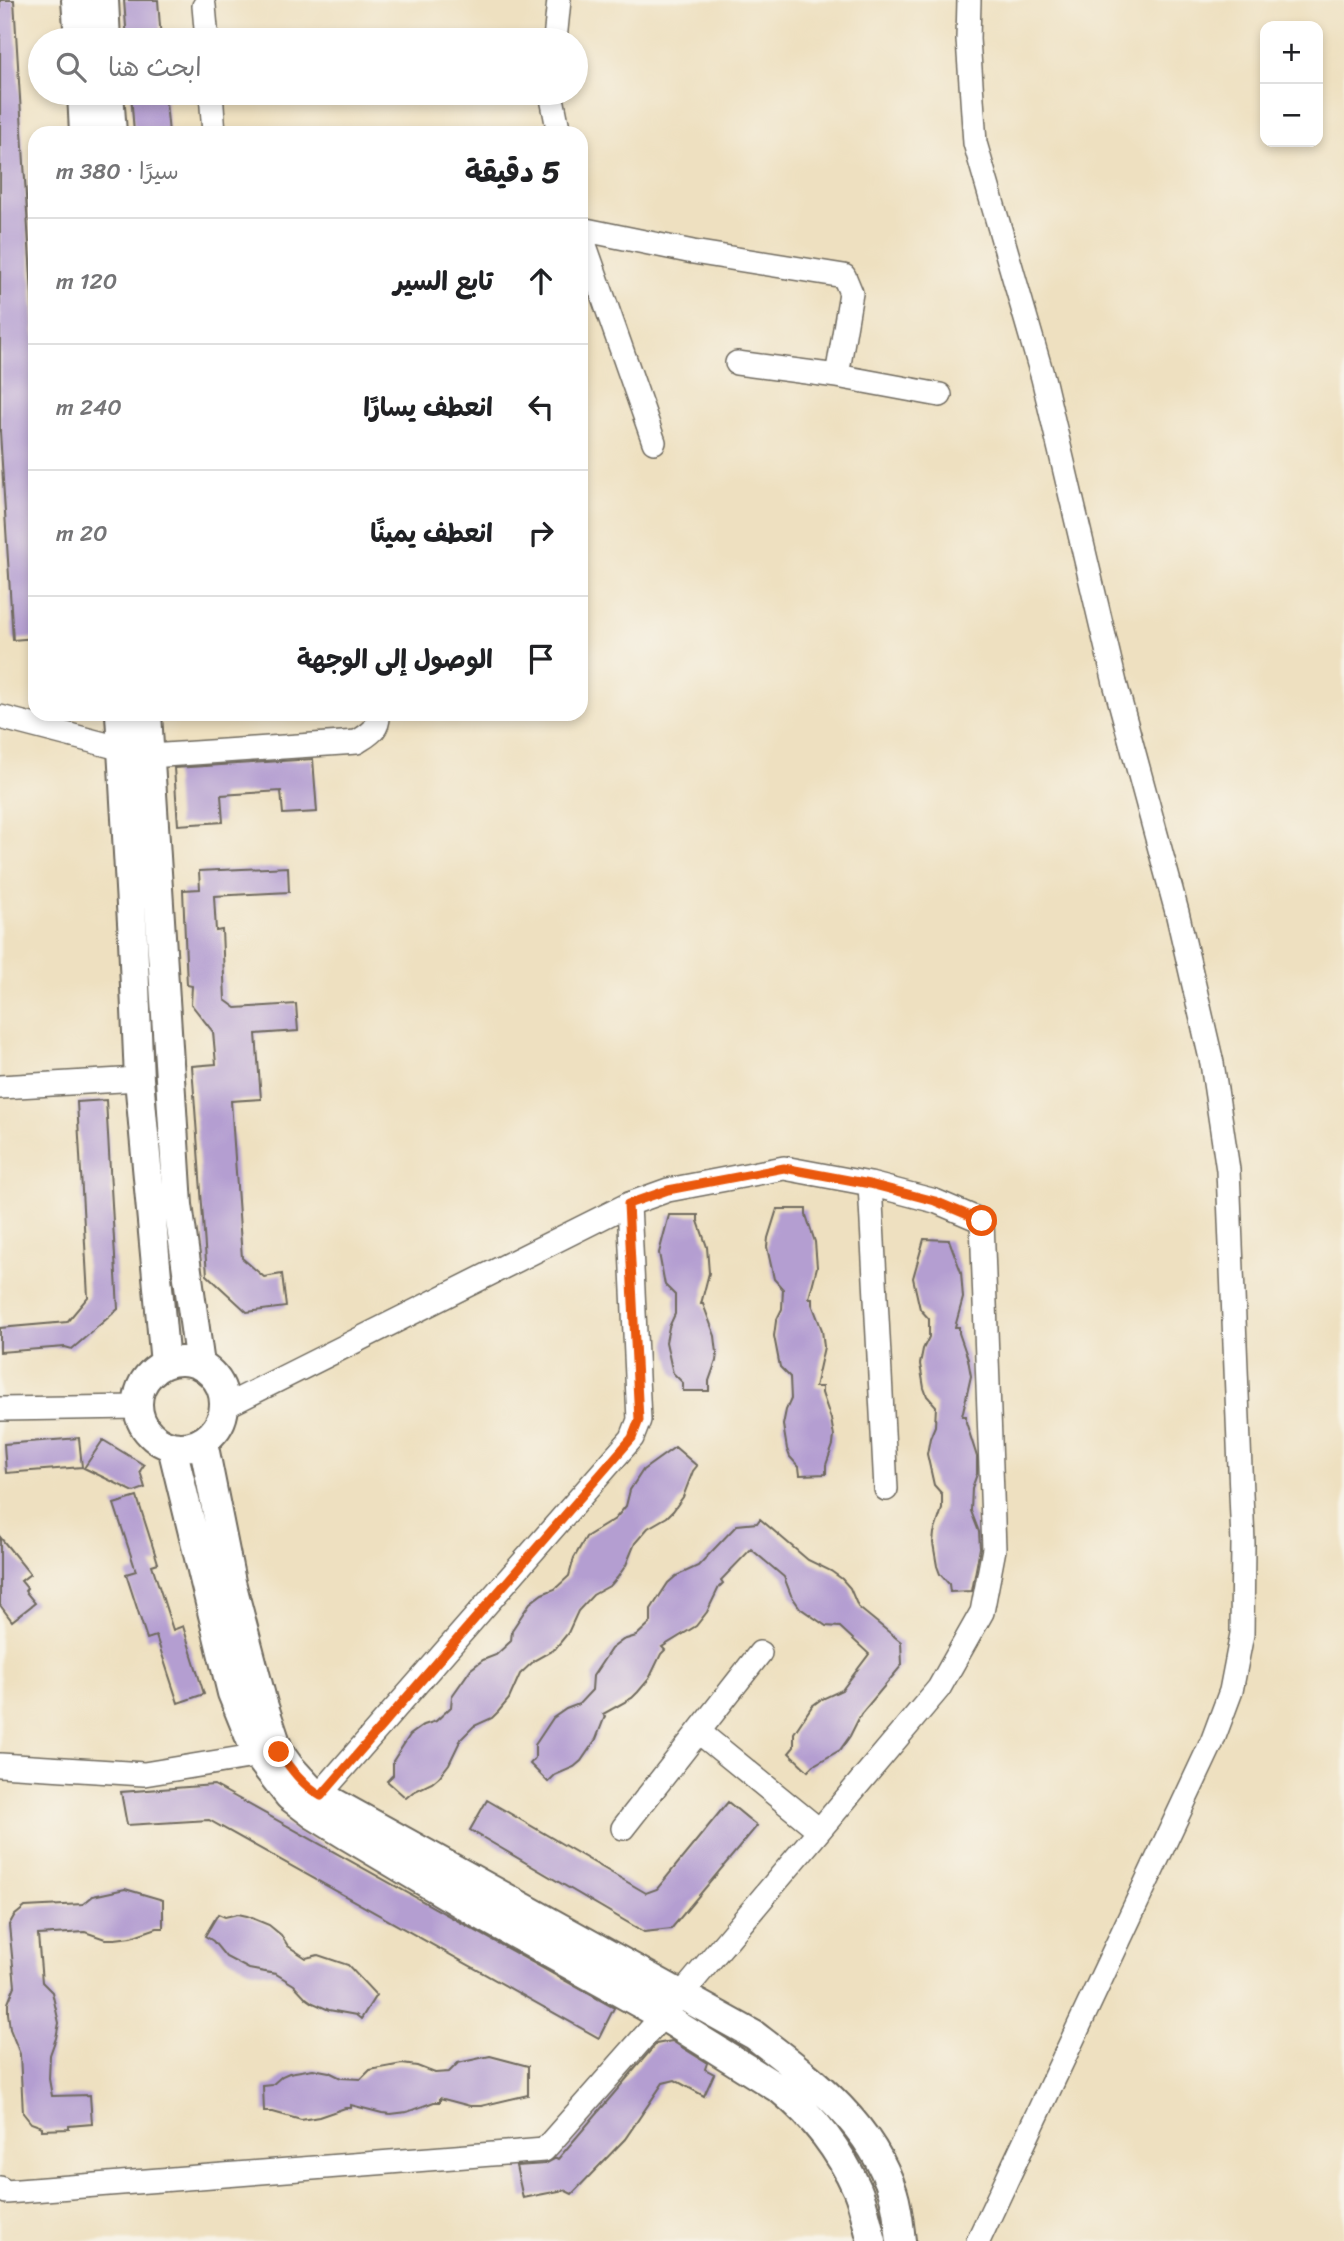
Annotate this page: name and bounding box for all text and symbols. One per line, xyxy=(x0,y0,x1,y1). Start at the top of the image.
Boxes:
map controls xyxy=(1260,21,1323,147)
button: + xyxy=(1260,21,1323,84)
search box xyxy=(28,28,588,105)
text: ابحث هنا xyxy=(108,44,202,90)
icon: search xyxy=(52,48,90,86)
button: − xyxy=(1260,84,1323,147)
text: 5 دقيقة xyxy=(465,145,560,199)
text: سيرًا · 380 m xyxy=(56,151,179,192)
text: تابع السير xyxy=(394,258,493,304)
text: 120 m xyxy=(56,261,117,302)
icon: ahead xyxy=(522,262,560,300)
text: انعطف يسارًا xyxy=(363,384,493,430)
text: 240 m xyxy=(56,387,122,428)
icon: left xyxy=(522,388,560,426)
text: انعطف يمينًا xyxy=(370,510,493,556)
text: 20 m xyxy=(56,513,107,554)
icon: right xyxy=(522,514,560,552)
text: الوصول إلى الوجهة xyxy=(297,636,493,682)
icon: arrive xyxy=(522,640,560,678)
route start xyxy=(966,1205,997,1236)
route end xyxy=(263,1736,294,1767)

